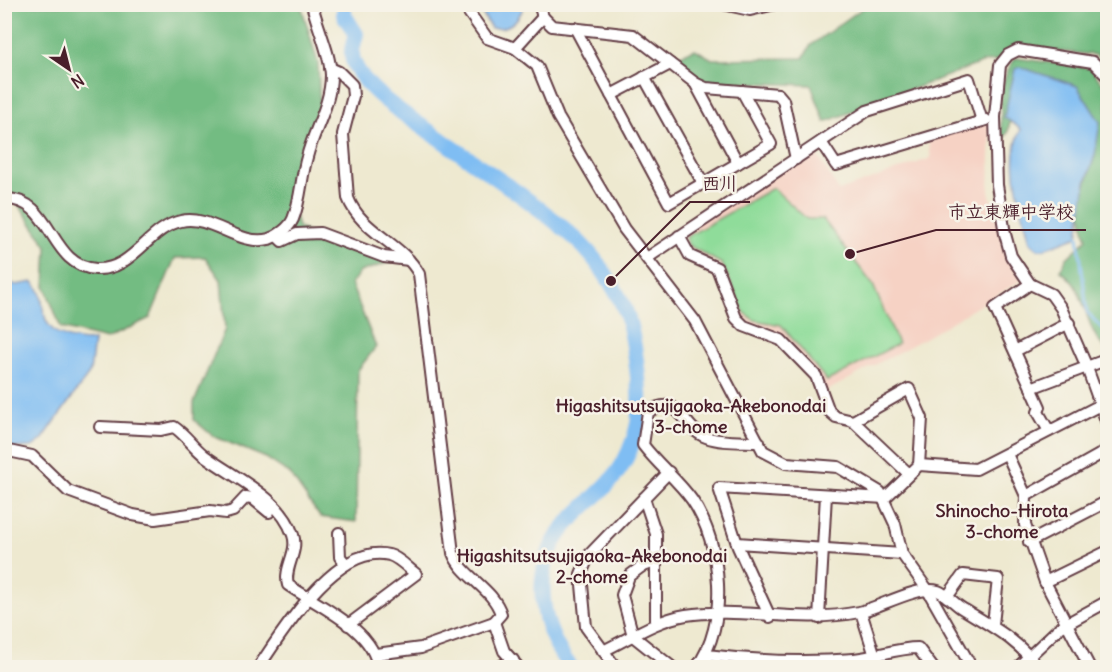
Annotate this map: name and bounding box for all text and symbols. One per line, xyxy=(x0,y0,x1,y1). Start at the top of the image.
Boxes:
north arrow xyxy=(39,39,99,99)
text: N xyxy=(67,70,88,93)
callout: 西川 xyxy=(690,166,750,202)
text: 西川 xyxy=(702,172,738,195)
callout: 市立東輝中学校 xyxy=(936,194,1086,230)
text: 市立東輝中学校 xyxy=(948,200,1074,223)
district label: Higashitsutsujigaoka-Akebonodai 3-chome xyxy=(556,394,826,438)
district label: Shinocho-Hirota 3-chome xyxy=(936,499,1068,543)
district label: Higashitsutsujigaoka-Akebonodai 2-chome xyxy=(457,544,727,588)

